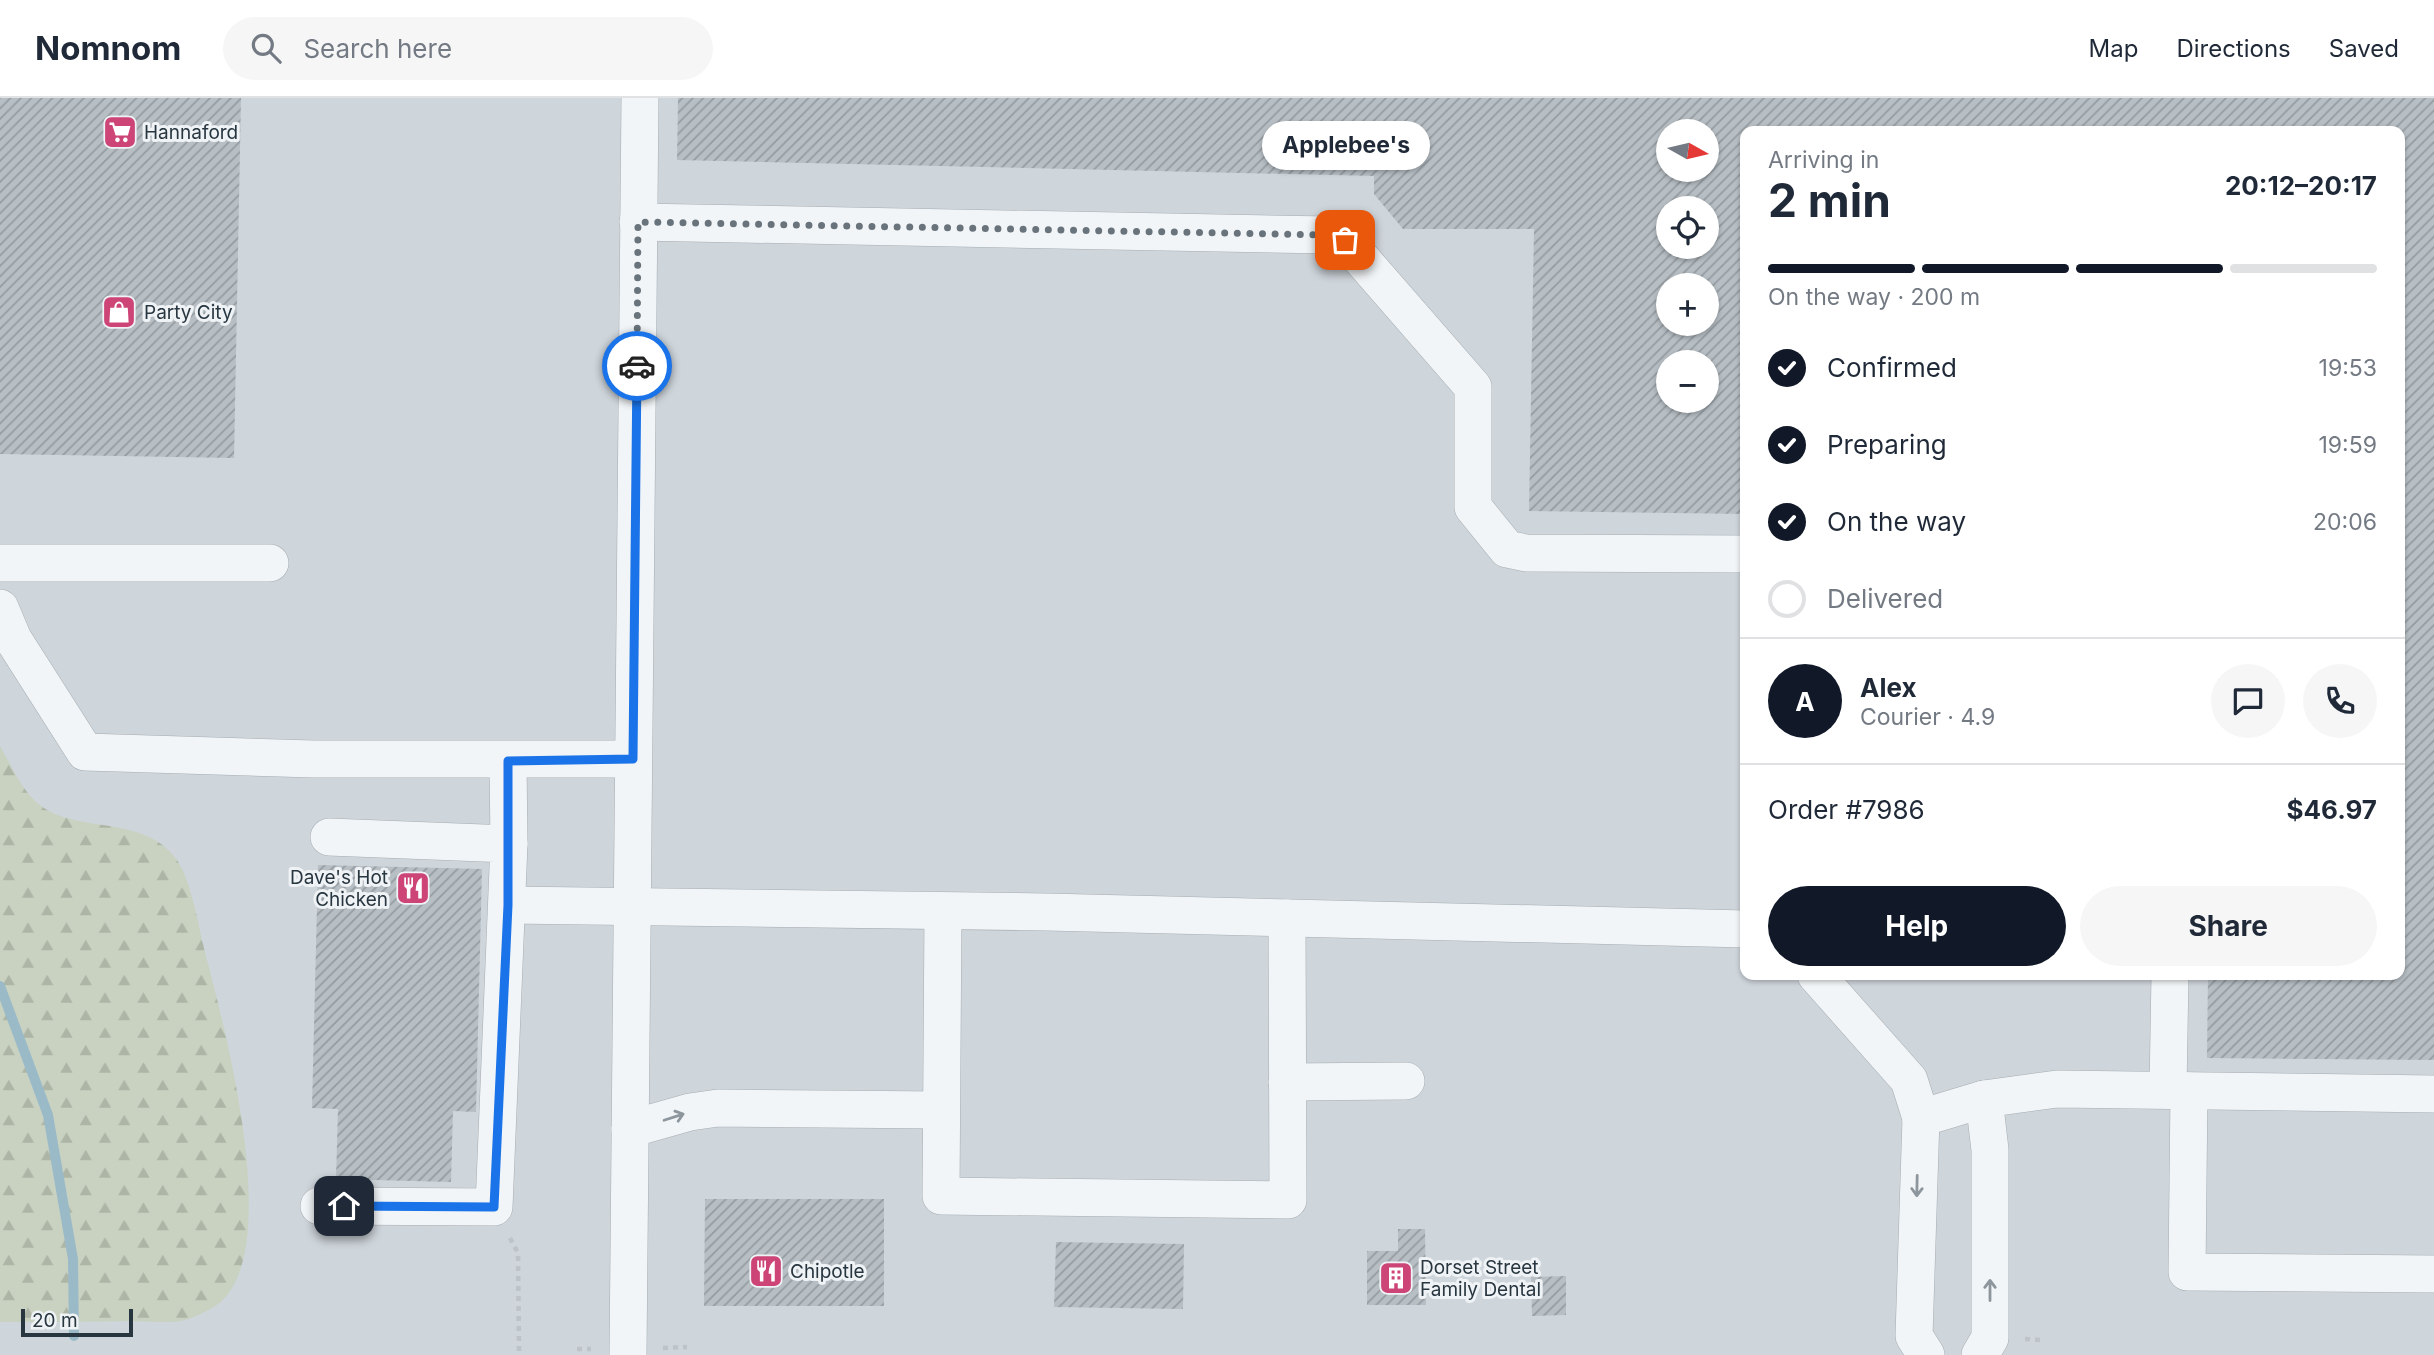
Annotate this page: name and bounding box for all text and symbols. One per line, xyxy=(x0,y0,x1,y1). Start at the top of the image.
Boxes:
search box xyxy=(223,17,713,80)
text: Nomnom xyxy=(35,28,181,68)
icon: search xyxy=(247,29,285,67)
text: Search here xyxy=(303,33,452,64)
text: Map xyxy=(2089,34,2138,63)
text: Directions xyxy=(2176,34,2291,63)
text: Saved xyxy=(2329,34,2399,63)
supermarket icon: Hannaford xyxy=(101,113,139,151)
north arrow xyxy=(1656,119,1718,182)
map controls xyxy=(1656,119,1719,413)
place label: Hannaford xyxy=(144,121,238,144)
callout: Applebee's xyxy=(1261,121,1429,170)
text: Applebee's xyxy=(1282,131,1410,159)
text: Arriving in xyxy=(1768,146,1879,174)
text: 20:12–20:17 xyxy=(2225,170,2377,201)
text: 2 min xyxy=(1768,172,1891,228)
button: locate xyxy=(1656,196,1719,259)
pin xyxy=(1315,210,1375,270)
icon: bag xyxy=(1326,221,1364,259)
button: + xyxy=(1656,273,1719,336)
text: On the way · 200 m xyxy=(1768,283,1980,311)
shop icon: Party City xyxy=(100,293,138,331)
place label: Party City xyxy=(144,301,233,324)
courier xyxy=(602,331,672,401)
icon: car xyxy=(618,347,656,385)
icon: check xyxy=(1768,349,1806,387)
button: − xyxy=(1656,350,1719,413)
text: Confirmed xyxy=(1827,352,1957,383)
text: 19:53 xyxy=(2319,354,2377,382)
icon: check xyxy=(1768,426,1806,464)
text: Preparing xyxy=(1827,429,1947,460)
text: 19:59 xyxy=(2319,431,2377,459)
icon: check xyxy=(1768,503,1806,541)
text: On the way xyxy=(1827,506,1966,537)
text: 20:06 xyxy=(2313,508,2377,536)
text: Delivered xyxy=(1827,583,1943,614)
button: chat xyxy=(2211,664,2285,738)
button: phone xyxy=(2303,664,2377,738)
text: Alex xyxy=(1860,672,1917,703)
text: A xyxy=(1795,686,1815,717)
text: Courier · 4.9 xyxy=(1860,703,1995,731)
text: Order #7986 xyxy=(1768,794,1925,825)
text: $46.97 xyxy=(2286,794,2377,825)
place label: Dave's Hot Chicken xyxy=(290,866,388,911)
restaurant icon: Dave's Hot Chicken xyxy=(394,869,432,907)
button: Help xyxy=(1768,886,2066,966)
button: Share xyxy=(2080,886,2377,966)
one-way arrow xyxy=(662,1110,684,1123)
one-way arrow xyxy=(1911,1174,1924,1197)
pin xyxy=(314,1176,374,1236)
icon: home xyxy=(325,1187,363,1225)
restaurant icon: Chipotle xyxy=(747,1252,785,1290)
place label: Dorset Street Family Dental xyxy=(1420,1256,1541,1301)
building icon: Dorset Street Family Dental xyxy=(1377,1259,1415,1297)
place label: Chipotle xyxy=(790,1260,865,1283)
one-way arrow xyxy=(1983,1278,1997,1301)
scale bar xyxy=(21,1306,133,1338)
text: 20 m xyxy=(32,1309,78,1332)

